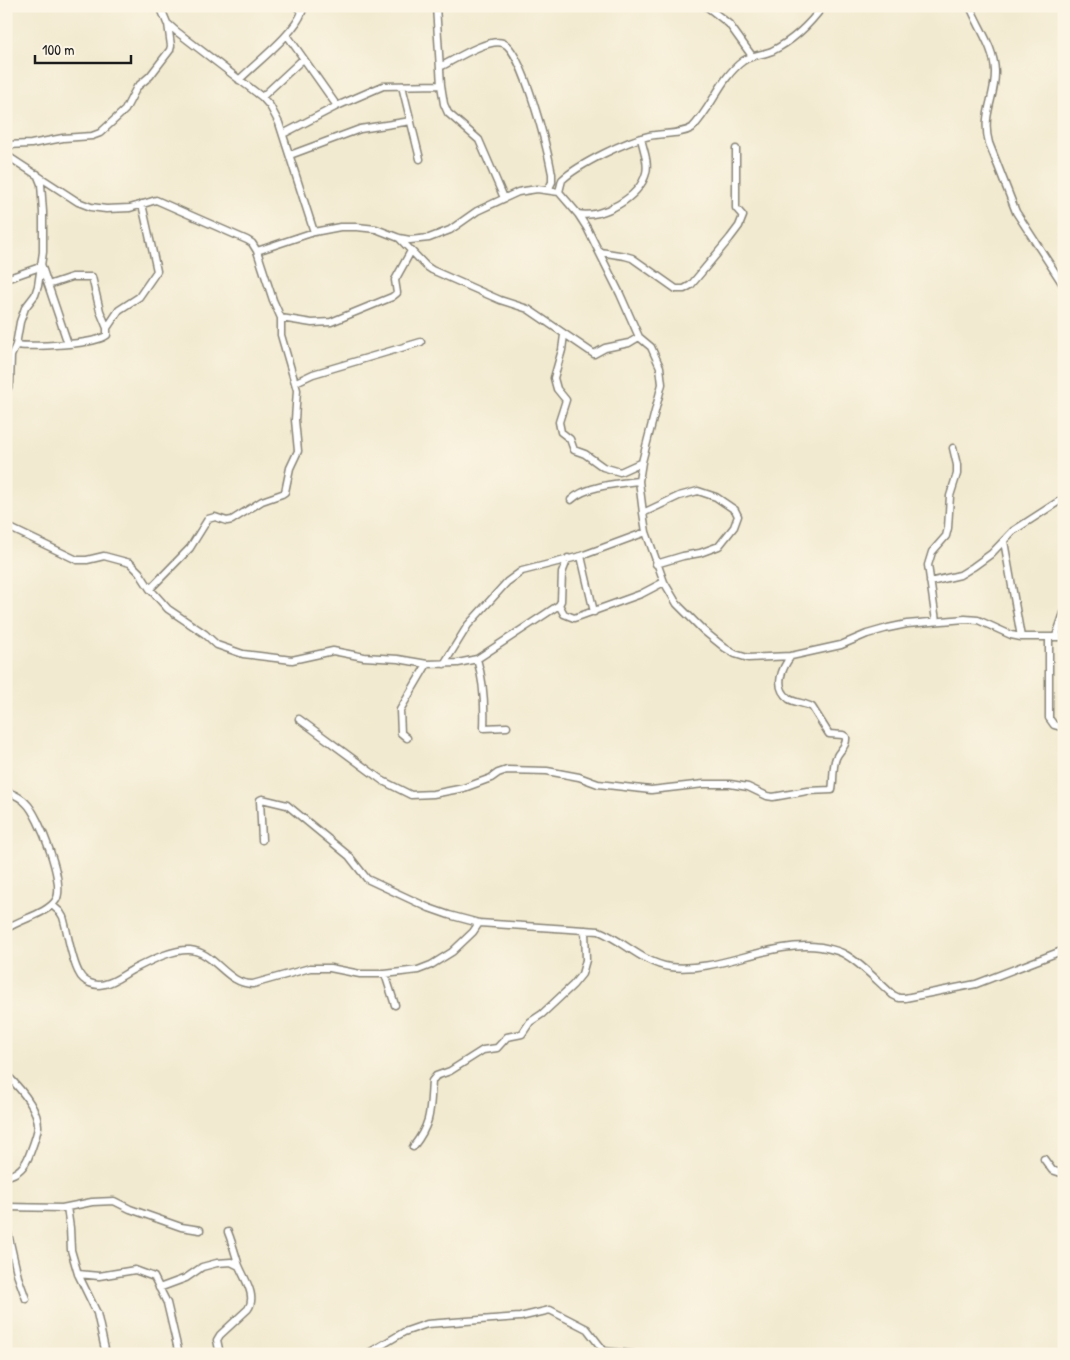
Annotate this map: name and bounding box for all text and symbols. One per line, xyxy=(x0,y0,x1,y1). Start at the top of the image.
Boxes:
scale bar xyxy=(35,32,131,64)
text: 100 m xyxy=(42,39,75,60)

